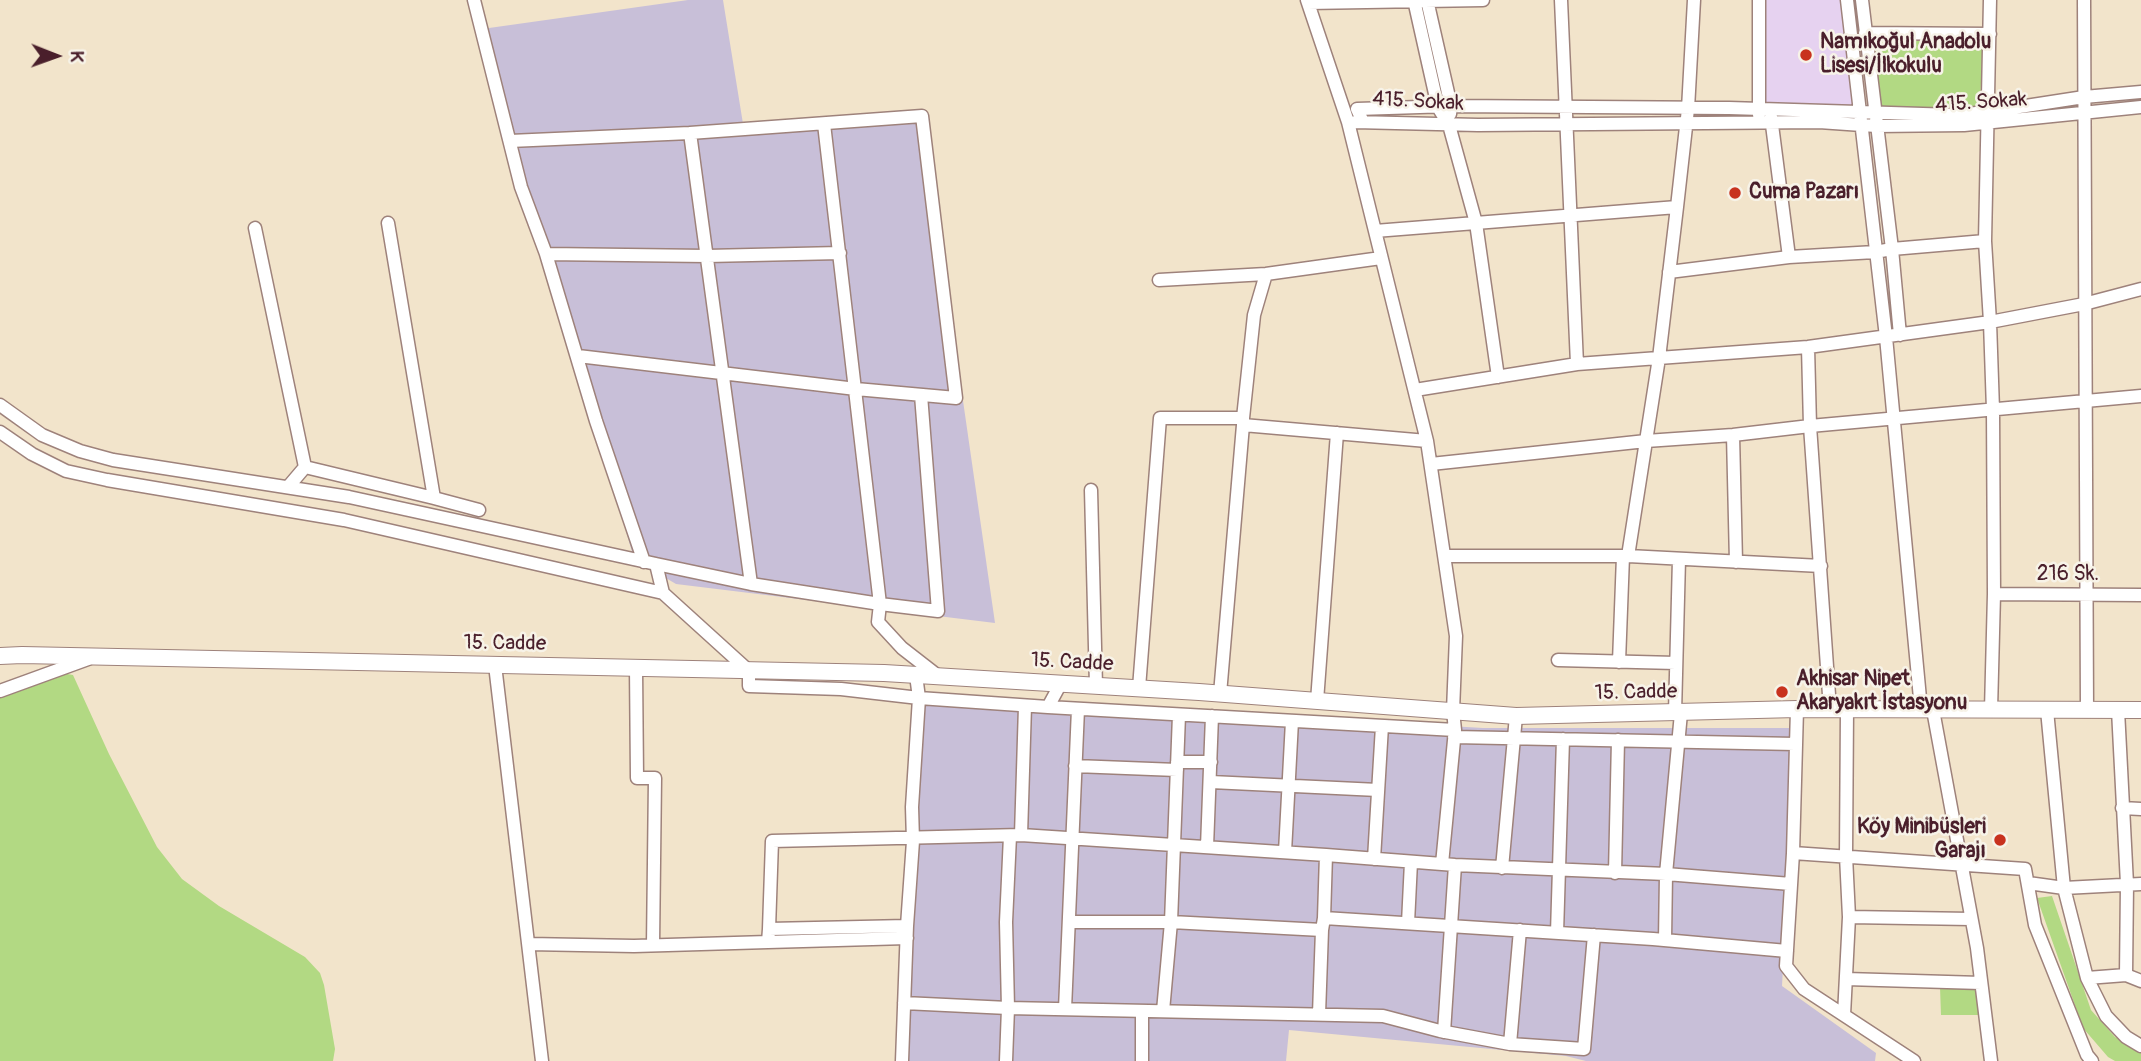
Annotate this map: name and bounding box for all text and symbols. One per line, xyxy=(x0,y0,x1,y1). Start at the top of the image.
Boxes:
north arrow xyxy=(21,21,91,91)
place label: Namıkoğul Anadolu Lisesi/İlkokulu xyxy=(1820,30,1991,80)
marker: Namıkoğul Anadolu Lisesi/İlkokulu xyxy=(1798,47,1814,63)
text: K xyxy=(65,50,89,62)
street label: 415. Sokak xyxy=(1372,87,1464,117)
street label: 415. Sokak xyxy=(1934,87,2028,119)
place label: Cuma Pazarı xyxy=(1749,180,1859,206)
marker: Cuma Pazarı xyxy=(1727,185,1743,201)
street label: 216 Sk. xyxy=(2037,562,2099,588)
street label: 15. Cadde xyxy=(463,631,547,657)
street label: 15. Cadde xyxy=(1030,648,1114,678)
place label: Akhisar Nipet Akaryakıt İstasyonu xyxy=(1796,667,1967,717)
street label: 15. Cadde xyxy=(1594,680,1678,706)
marker: Akhisar Nipet Akaryakıt İstasyonu xyxy=(1774,684,1790,700)
place label: Köy Minibüsleri Garajı xyxy=(1857,815,1986,865)
marker: Köy Minibüsleri Garajı xyxy=(1992,832,2008,848)

